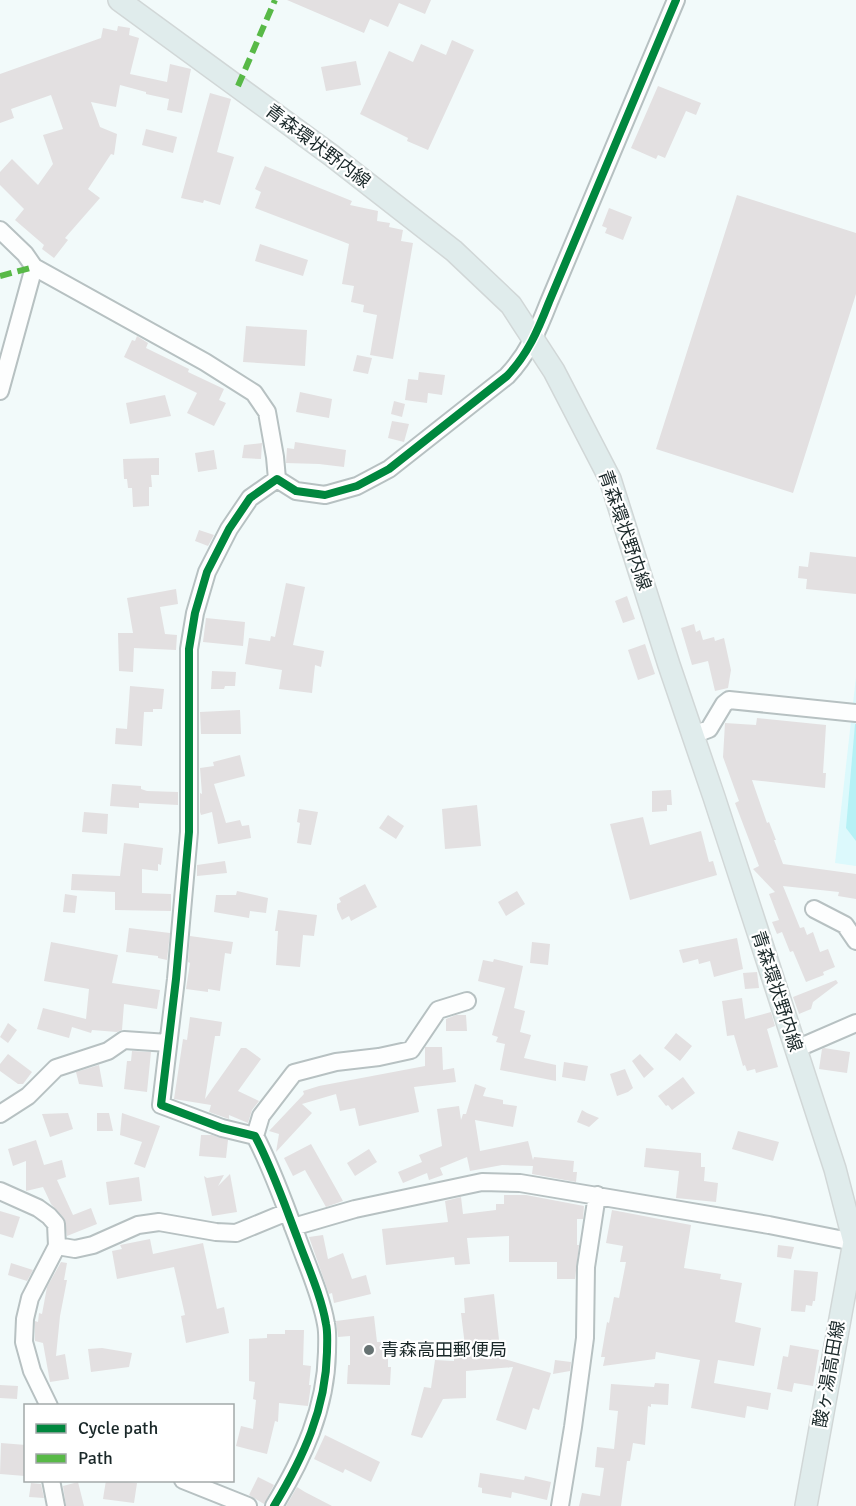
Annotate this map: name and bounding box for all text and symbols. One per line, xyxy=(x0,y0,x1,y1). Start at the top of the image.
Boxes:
street label: 青森環状野内線 xyxy=(261,99,375,193)
street label: 青森環状野内線 xyxy=(594,467,656,593)
street label: 青森環状野内線 xyxy=(747,928,807,1054)
street label: 酸ヶ湯高田線 xyxy=(809,1319,849,1429)
place label: 青森高田郵便局 xyxy=(381,1339,507,1361)
marker: 青森高田郵便局 xyxy=(362,1343,376,1357)
legend xyxy=(24,1404,234,1482)
text: Cycle path xyxy=(78,1417,158,1439)
text: Path xyxy=(78,1447,113,1469)

